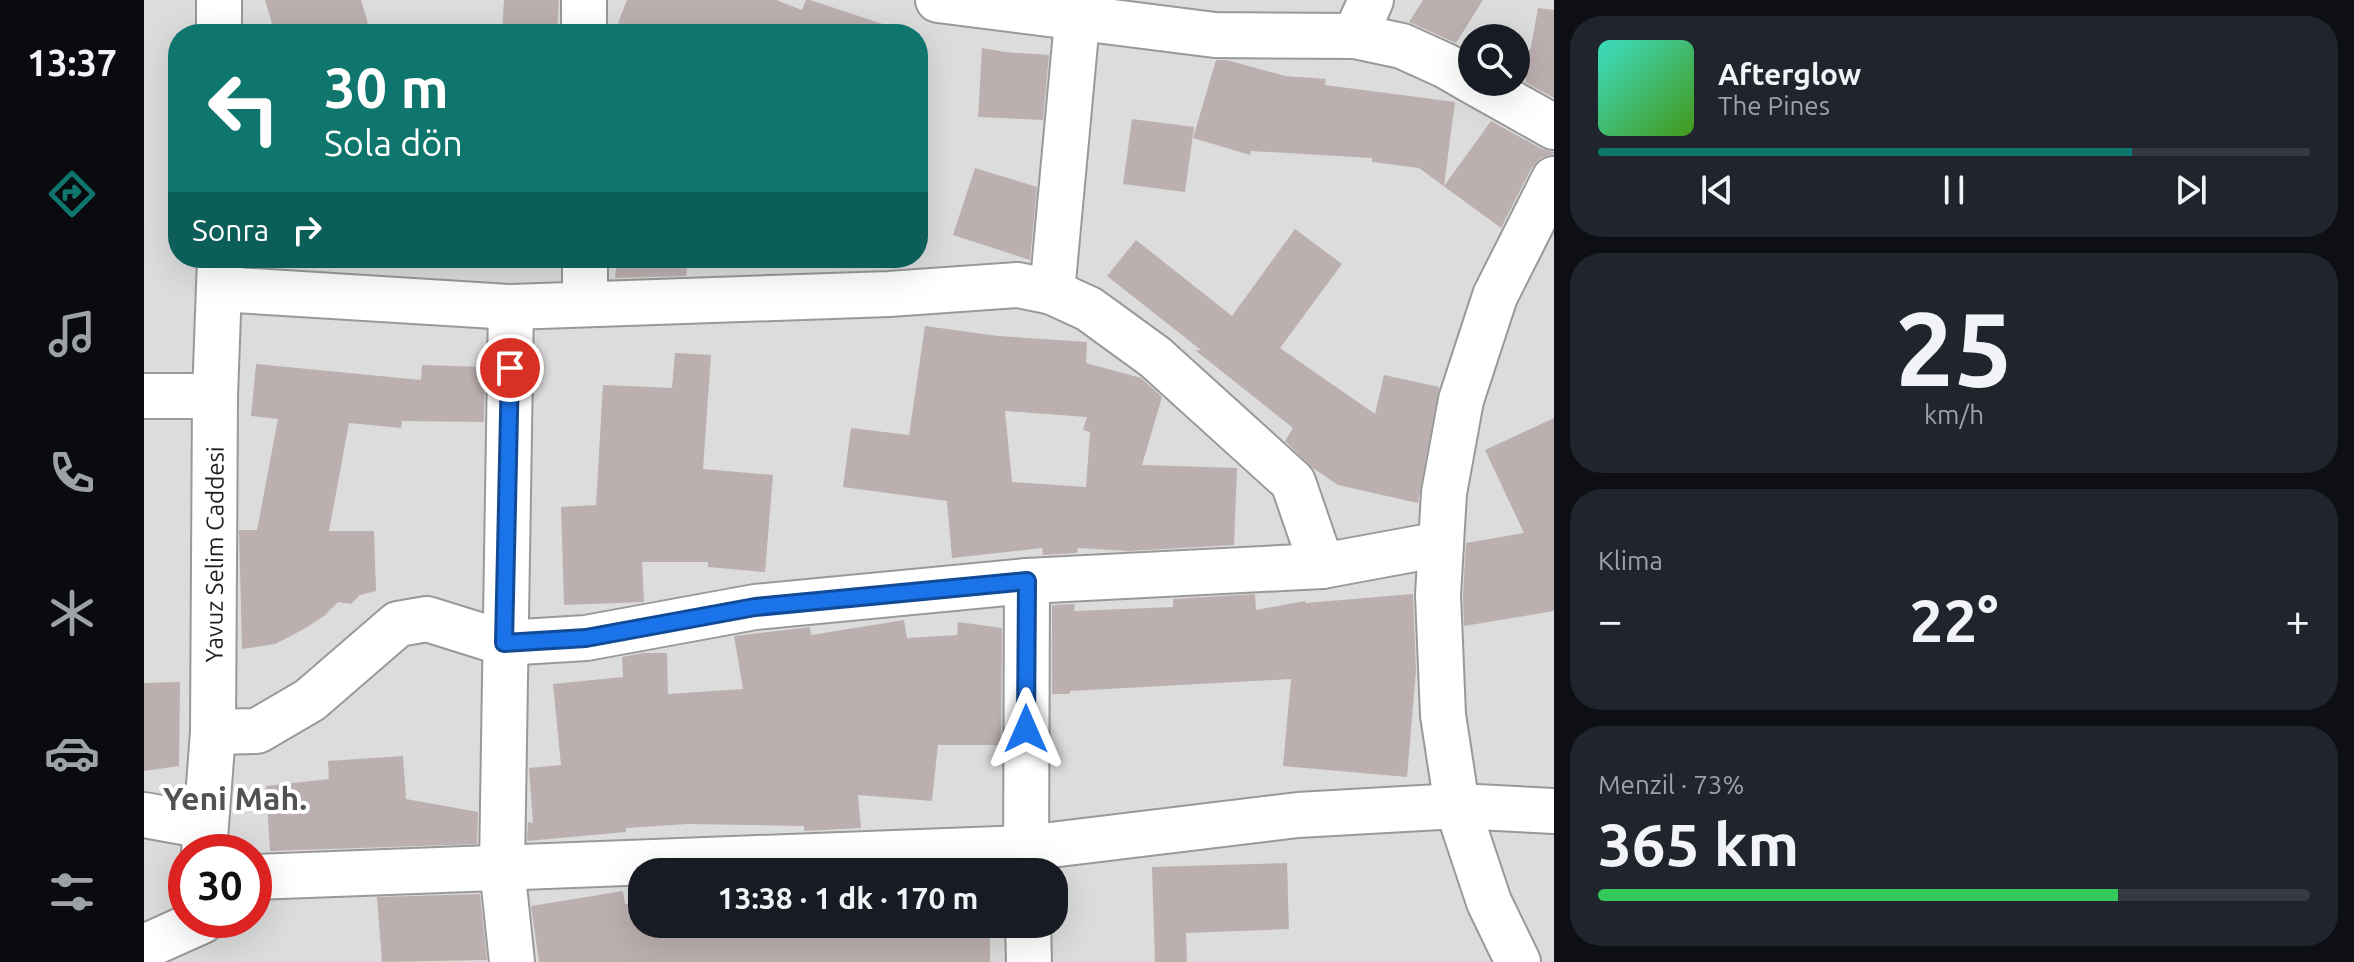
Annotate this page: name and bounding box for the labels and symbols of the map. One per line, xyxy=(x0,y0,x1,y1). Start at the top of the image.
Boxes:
pin xyxy=(476,334,544,402)
street label: Yavuz Selim Caddesi xyxy=(200,446,228,663)
position arrow xyxy=(984,687,1068,771)
district label: Yeni Mah. xyxy=(163,780,307,816)
speed limit sign: 30 xyxy=(168,834,272,938)

